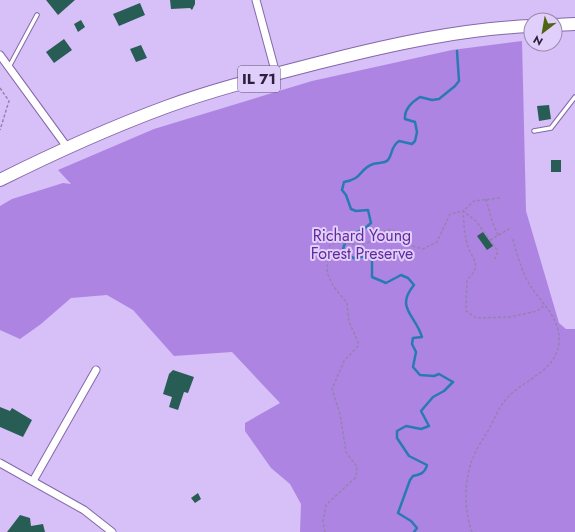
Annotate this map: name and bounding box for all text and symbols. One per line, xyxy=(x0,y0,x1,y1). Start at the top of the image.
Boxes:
north arrow xyxy=(523,12,563,52)
text: N xyxy=(530,31,546,50)
road number: IL 71 xyxy=(238,66,280,92)
park label: Richard Young Forest Preserve xyxy=(311,224,413,265)

